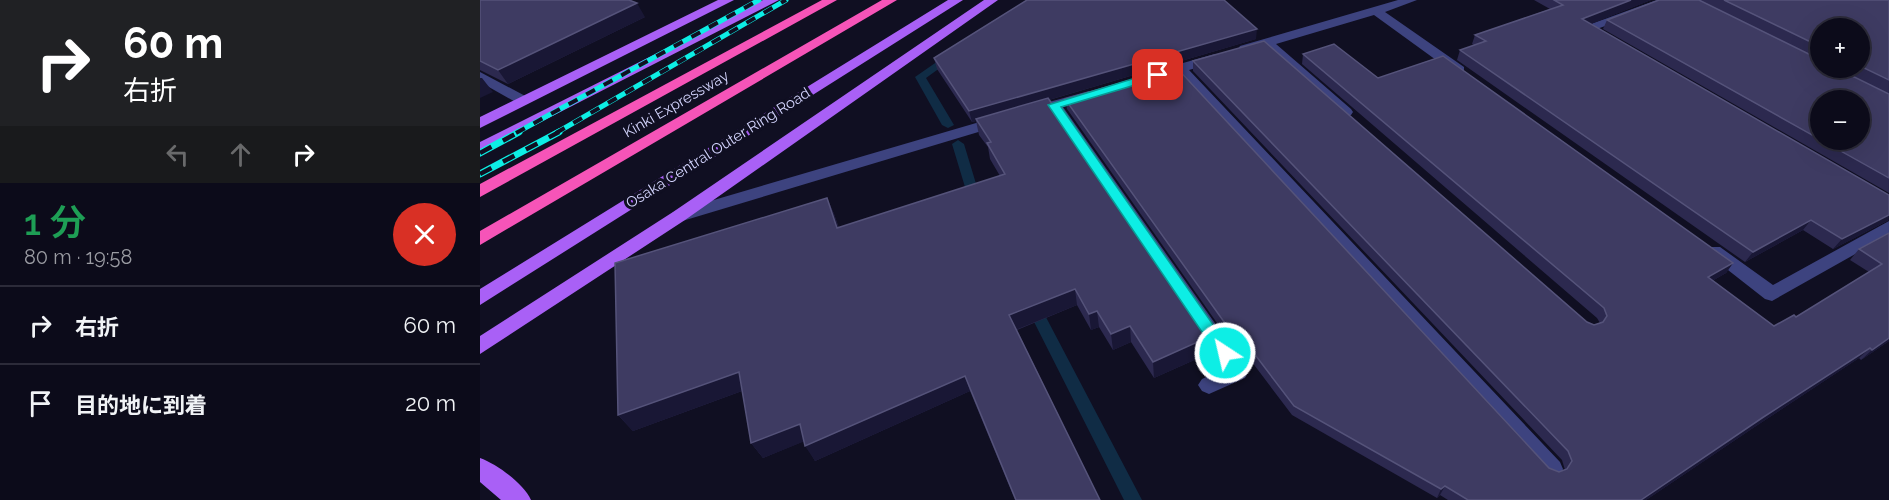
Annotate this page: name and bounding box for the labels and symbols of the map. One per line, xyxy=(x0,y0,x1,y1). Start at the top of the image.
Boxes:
pin xyxy=(1132,49,1183,100)
street label: Kinki Expressway xyxy=(620,66,732,142)
street label: Osaka Central Outer Ring Road xyxy=(623,84,813,212)
position arrow xyxy=(1193,321,1257,385)

